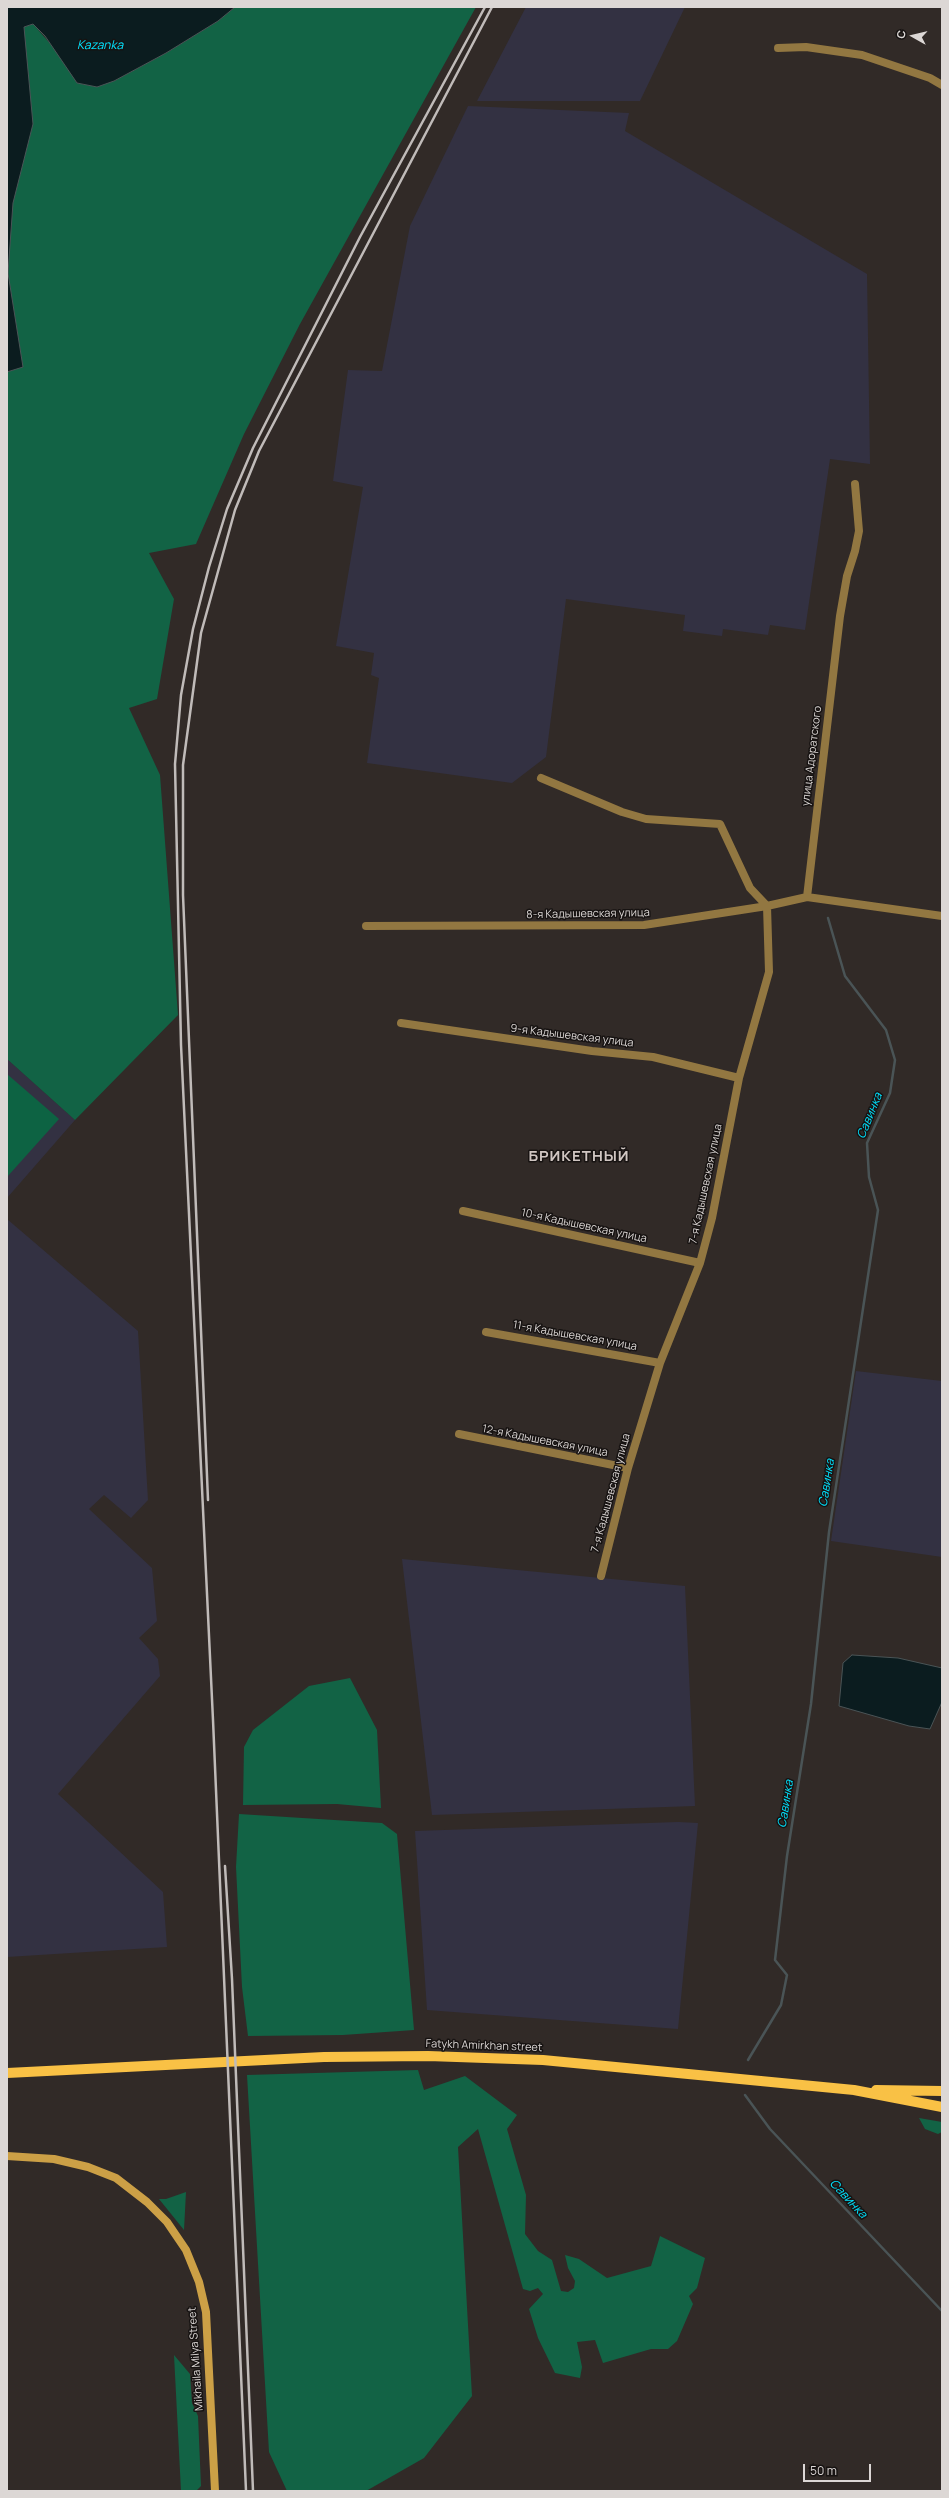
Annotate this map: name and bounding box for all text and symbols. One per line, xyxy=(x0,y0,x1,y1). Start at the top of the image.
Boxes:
north arrow xyxy=(893,16,933,56)
text: С xyxy=(893,29,909,39)
water label: Kazanka xyxy=(77,39,123,53)
street label: улица Адоратского xyxy=(799,705,825,807)
street label: 8-я Кадышевская улица xyxy=(526,906,650,922)
street label: 9-я Кадышевская улица xyxy=(510,1022,634,1050)
water label: Савинка xyxy=(854,1091,886,1141)
street label: 7-я Кадышевская улица xyxy=(687,1123,725,1245)
district label: БРИКЕТНЫЙ xyxy=(528,1148,630,1166)
street label: 10-я Кадышевская улица xyxy=(520,1206,648,1246)
street label: 11-я Кадышевская улица xyxy=(512,1319,638,1353)
street label: 12-я Кадышевская улица xyxy=(481,1422,609,1460)
street label: 7-я Кадышевская улица xyxy=(589,1432,633,1554)
water label: Савинка xyxy=(816,1458,838,1508)
water label: Савинка xyxy=(775,1779,797,1829)
street label: Fatykh Amirkhan street xyxy=(425,2037,543,2055)
water label: Савинка xyxy=(826,2176,870,2222)
street label: Mikhaila Milya Street xyxy=(186,2307,206,2411)
scale bar xyxy=(805,2456,873,2482)
text: 50 m xyxy=(810,2462,837,2479)

